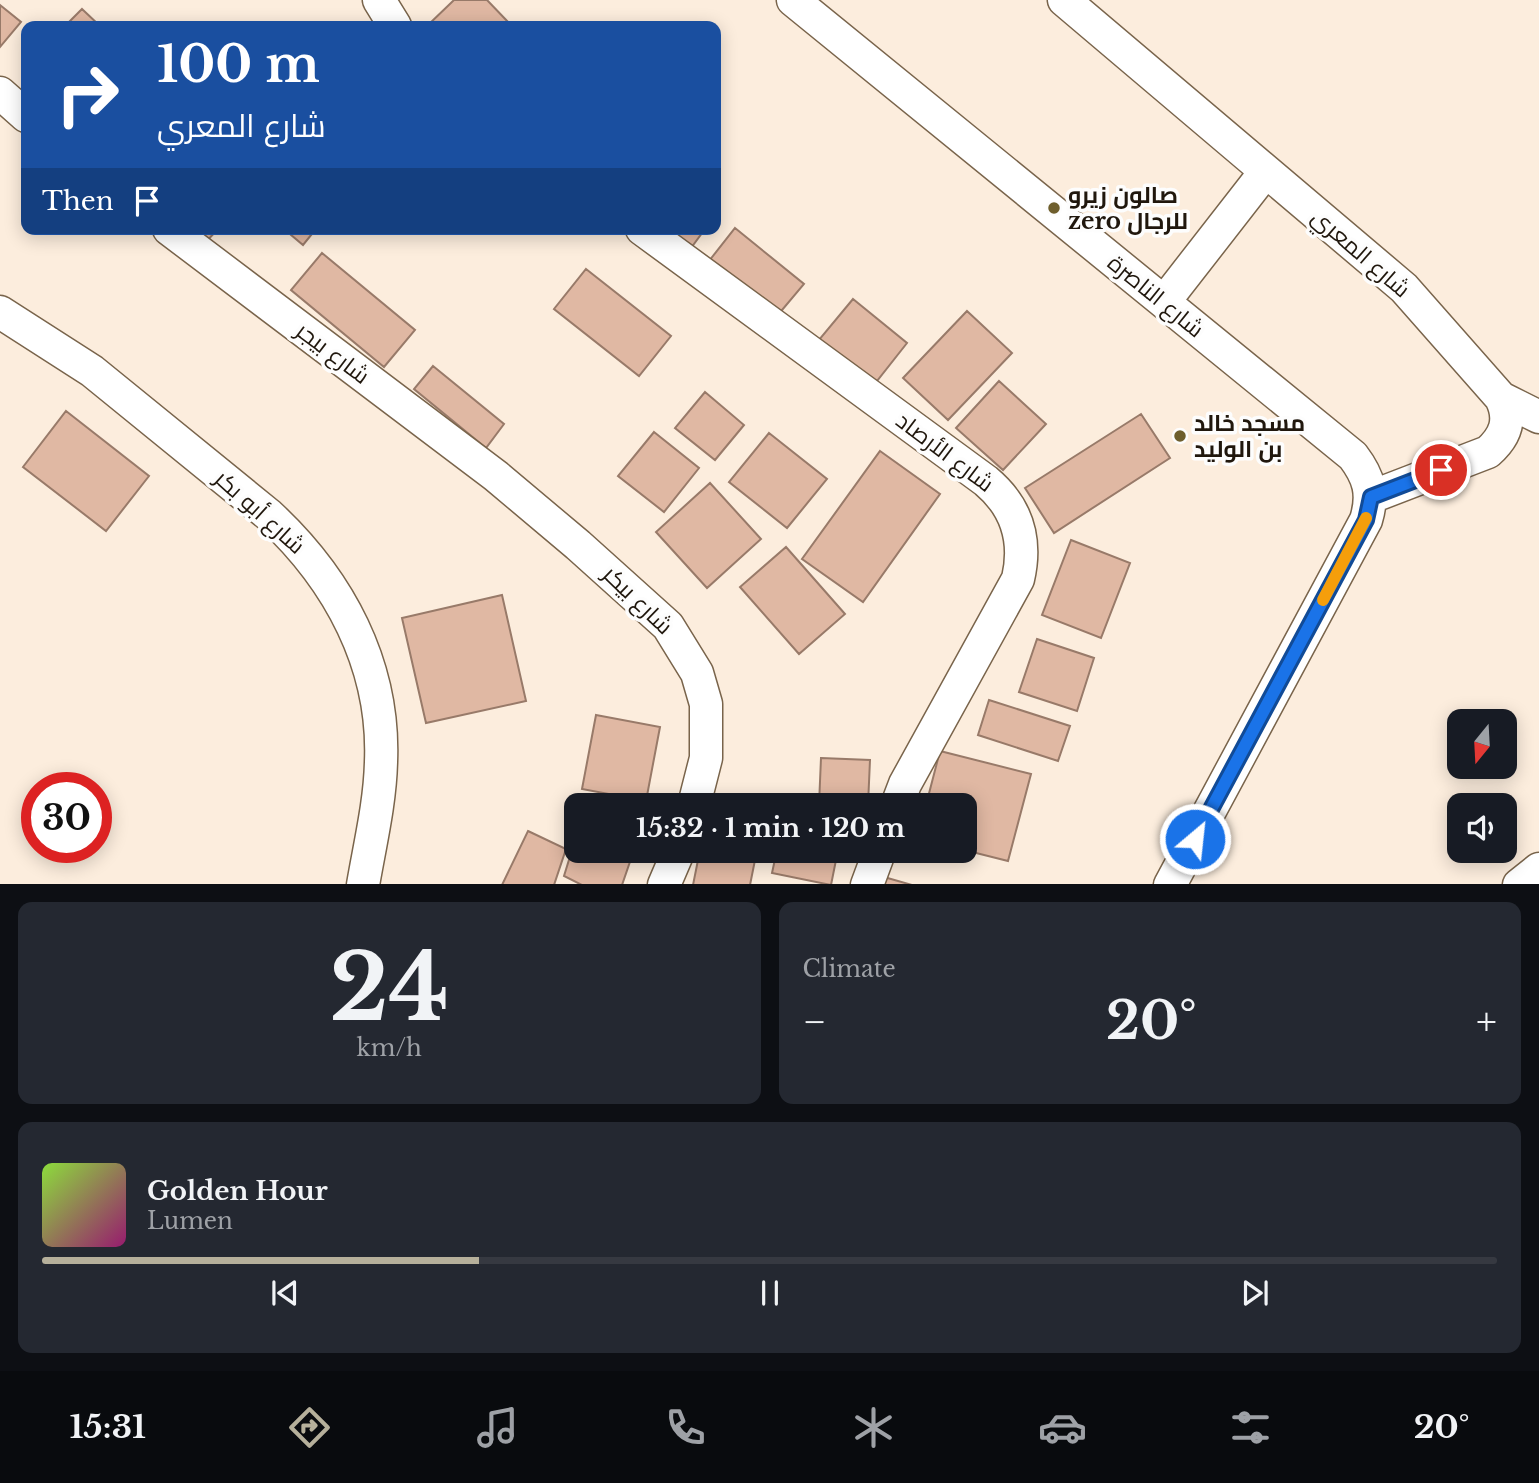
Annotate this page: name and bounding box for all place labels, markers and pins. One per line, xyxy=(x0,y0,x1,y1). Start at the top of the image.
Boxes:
place label: صالون زيرو zero للرجال xyxy=(1068,181,1188,235)
marker: صالون زيرو zero للرجال xyxy=(1046,200,1062,216)
place label: مسجد خالد بن الوليد xyxy=(1194,409,1305,463)
marker: مسجد خالد بن الوليد xyxy=(1172,428,1188,444)
pin xyxy=(1411,440,1471,500)

